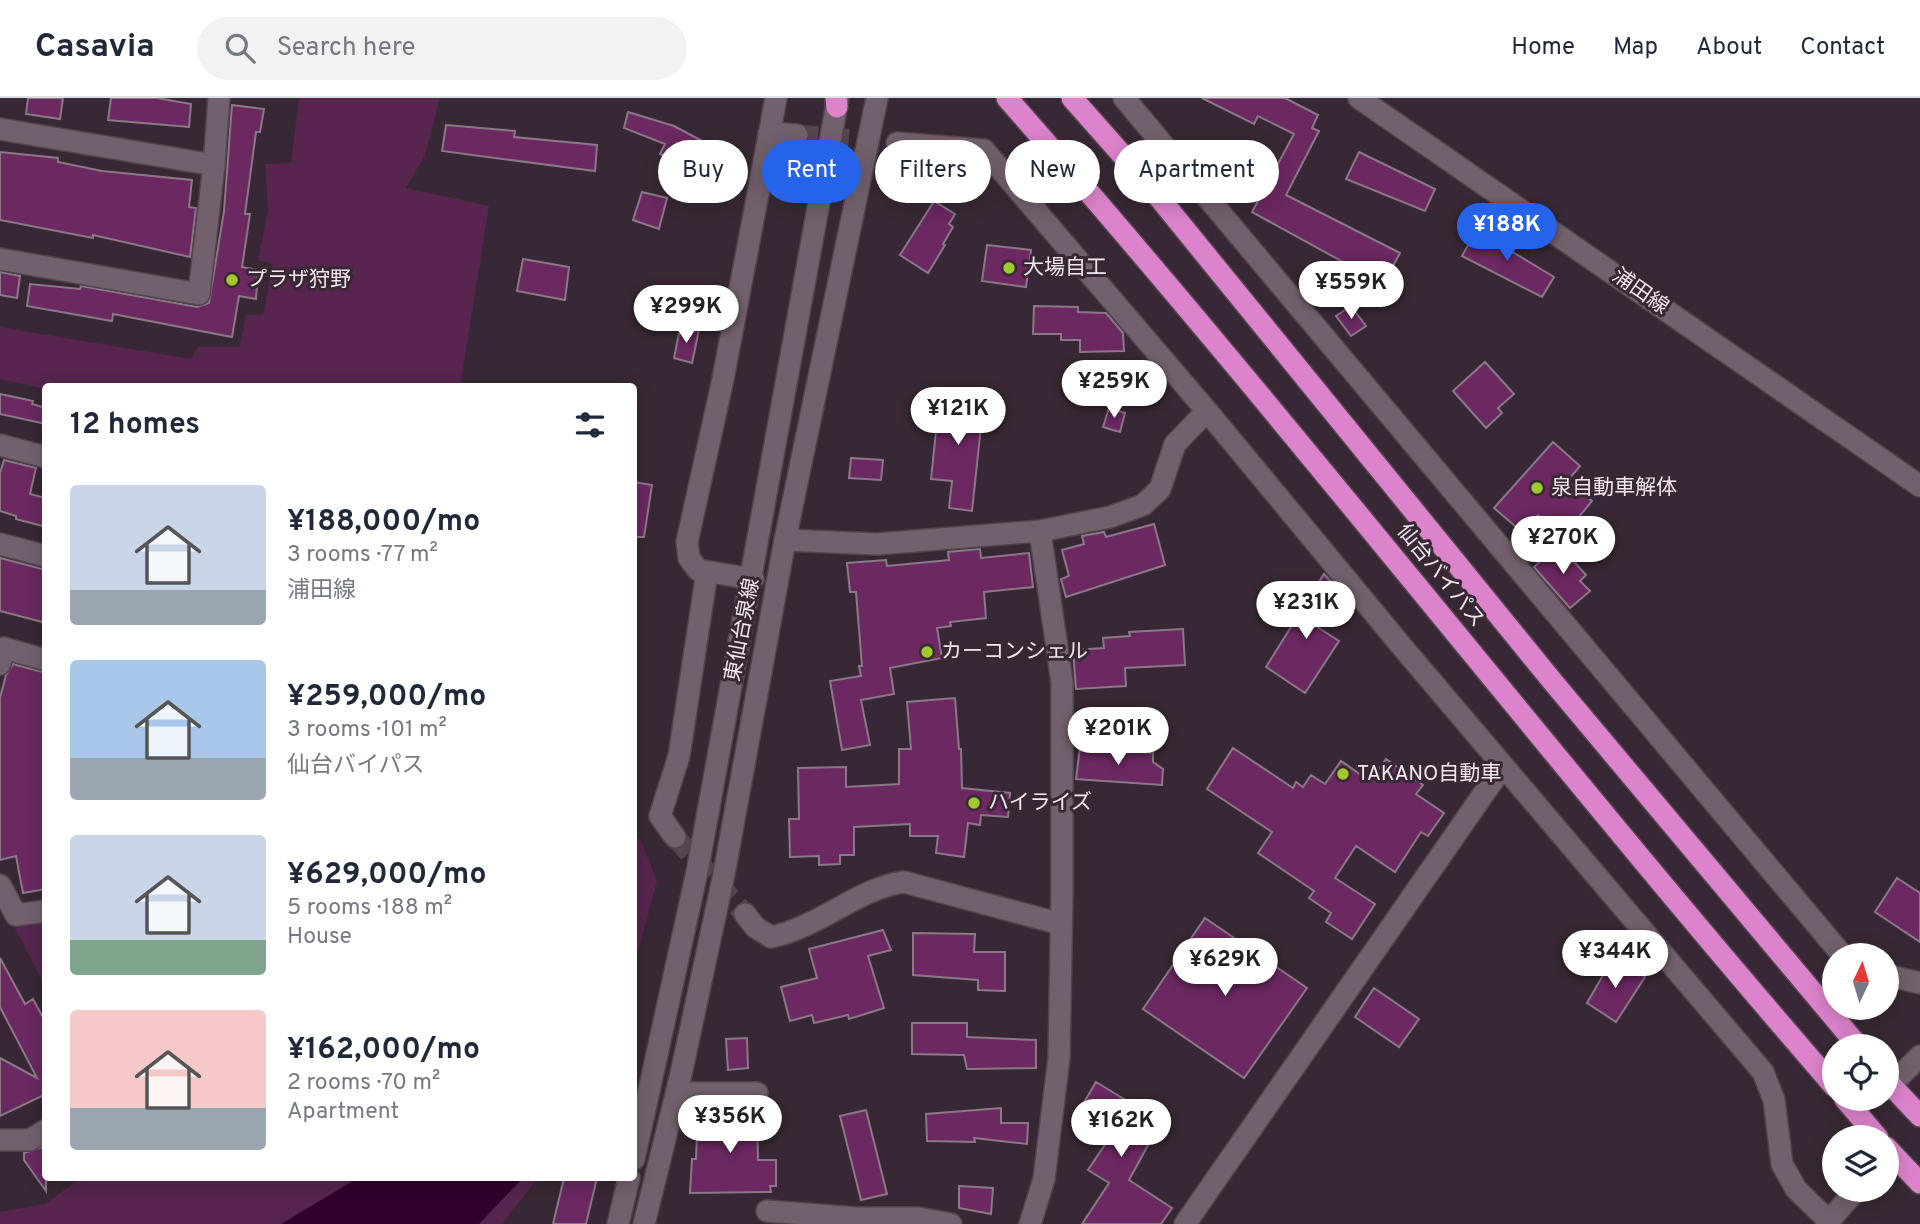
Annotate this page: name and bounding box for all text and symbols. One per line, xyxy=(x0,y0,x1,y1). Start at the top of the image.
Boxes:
search box xyxy=(197,17,687,80)
text: Casavia xyxy=(35,27,155,69)
icon: search xyxy=(221,29,259,67)
text: Search here xyxy=(277,32,416,65)
text: Home xyxy=(1511,33,1575,63)
text: Map xyxy=(1613,33,1658,63)
text: About xyxy=(1696,33,1762,63)
text: Contact xyxy=(1800,33,1885,63)
chip: Buy xyxy=(658,140,748,203)
chip: Rent xyxy=(762,140,861,203)
chip: Filters xyxy=(875,140,991,203)
chip: New xyxy=(1005,140,1100,203)
chip: Apartment xyxy=(1114,140,1279,203)
pin: ¥188K xyxy=(1458,204,1556,263)
text: ¥188K xyxy=(1473,211,1541,240)
place label: 大場自工 xyxy=(1023,255,1107,282)
marker: 大場自工 xyxy=(1001,260,1017,276)
pin: ¥559K xyxy=(1302,262,1400,321)
street label: 浦田線 xyxy=(1606,263,1674,321)
place label: プラザ狩野 xyxy=(246,267,351,294)
text: ¥559K xyxy=(1315,269,1387,298)
marker: プラザ狩野 xyxy=(224,272,240,288)
pin: ¥299K xyxy=(637,286,735,345)
text: ¥299K xyxy=(650,293,722,322)
pin: ¥259K xyxy=(1065,360,1163,420)
text: ¥259K xyxy=(1078,368,1150,397)
pin: ¥121K xyxy=(909,388,1007,447)
text: ¥121K xyxy=(927,395,989,424)
icon: filters xyxy=(571,406,609,444)
text: 12 homes xyxy=(70,407,200,444)
place label: 泉自動車解体 xyxy=(1551,475,1677,502)
marker: 泉自動車解体 xyxy=(1529,480,1545,496)
text: ¥188,000/mo xyxy=(287,504,480,541)
icon: home xyxy=(126,513,210,597)
pin: ¥270K xyxy=(1514,517,1612,576)
street label: 仙台バイパス xyxy=(1390,519,1490,633)
text: ¥270K xyxy=(1527,524,1599,553)
text: 3 rooms · 77 m² xyxy=(287,541,438,570)
street label: 東仙台泉線 xyxy=(720,576,766,684)
text: 浦田線 xyxy=(287,577,356,606)
pin: ¥231K xyxy=(1257,582,1355,641)
text: ¥231K xyxy=(1272,589,1340,618)
place label: カーコンシェル xyxy=(941,639,1088,666)
marker: カーコンシェル xyxy=(919,644,935,660)
text: ¥259,000/mo xyxy=(287,679,486,716)
icon: home xyxy=(126,688,210,772)
pin: ¥201K xyxy=(1069,708,1167,767)
text: ¥201K xyxy=(1084,715,1152,744)
text: 3 rooms · 101 m² xyxy=(287,716,447,745)
text: 仙台バイパス xyxy=(287,752,425,781)
place label: TAKANO自動車 xyxy=(1357,761,1501,788)
marker: TAKANO自動車 xyxy=(1335,766,1351,782)
place label: ハイライズ xyxy=(988,790,1092,817)
marker: ハイライズ xyxy=(966,795,982,811)
text: ¥629,000/mo xyxy=(287,857,486,894)
icon: home xyxy=(126,863,210,947)
text: 5 rooms · 188 m² xyxy=(287,894,452,923)
text: House xyxy=(287,923,352,952)
pin: ¥344K xyxy=(1566,930,1664,990)
text: ¥344K xyxy=(1578,938,1652,967)
pin: ¥629K xyxy=(1176,939,1274,998)
north arrow xyxy=(1822,943,1899,1020)
map controls xyxy=(1822,943,1899,1202)
text: ¥629K xyxy=(1189,946,1261,975)
text: ¥162,000/mo xyxy=(287,1032,480,1069)
button: locate xyxy=(1822,1034,1899,1111)
icon: home xyxy=(126,1038,210,1122)
text: 2 rooms · 70 m² xyxy=(287,1069,440,1098)
pin: ¥356K xyxy=(681,1096,779,1155)
text: Apartment xyxy=(287,1098,399,1127)
pin: ¥162K xyxy=(1072,1100,1170,1159)
text: ¥356K xyxy=(694,1103,766,1132)
text: ¥162K xyxy=(1087,1107,1155,1136)
button: layers xyxy=(1822,1125,1899,1202)

